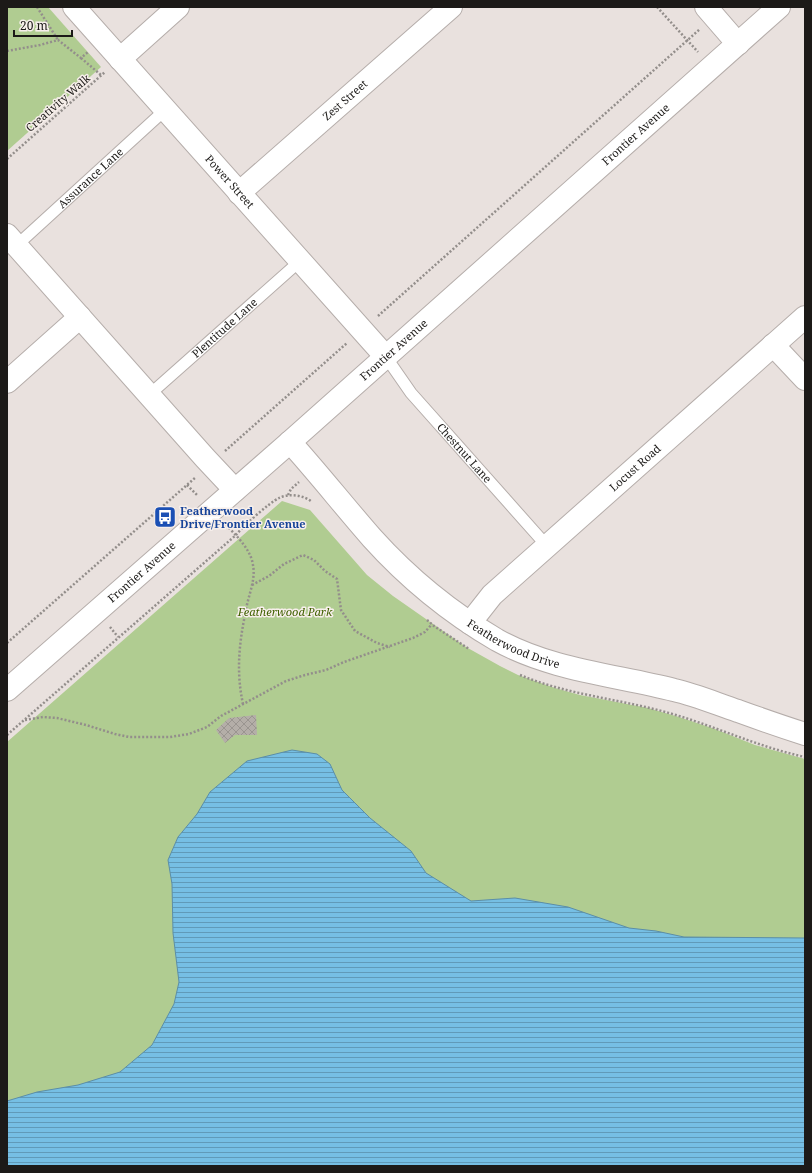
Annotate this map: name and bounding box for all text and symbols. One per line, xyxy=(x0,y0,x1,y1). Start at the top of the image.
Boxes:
scale bar xyxy=(14,12,72,38)
text: 20 m xyxy=(20,17,48,34)
street label: Creativity Walk xyxy=(22,70,94,135)
street label: Zest Street xyxy=(319,76,370,123)
street label: Frontier Avenue xyxy=(598,100,673,168)
street label: Assurance Lane xyxy=(54,144,126,211)
street label: Power Street xyxy=(202,151,258,211)
street label: Plentitude Lane xyxy=(188,294,260,361)
street label: Frontier Avenue xyxy=(356,315,430,384)
street label: Chestnut Lane xyxy=(434,419,495,486)
street label: Locust Road xyxy=(606,441,664,494)
place label: Featherwood Drive/Frontier Avenue xyxy=(180,503,306,531)
bus stop icon: Featherwood Drive/Frontier Avenue xyxy=(152,504,178,530)
street label: Frontier Avenue xyxy=(104,538,179,606)
park label: Featherwood Park xyxy=(237,604,333,619)
street label: Featherwood Drive xyxy=(465,615,562,671)

